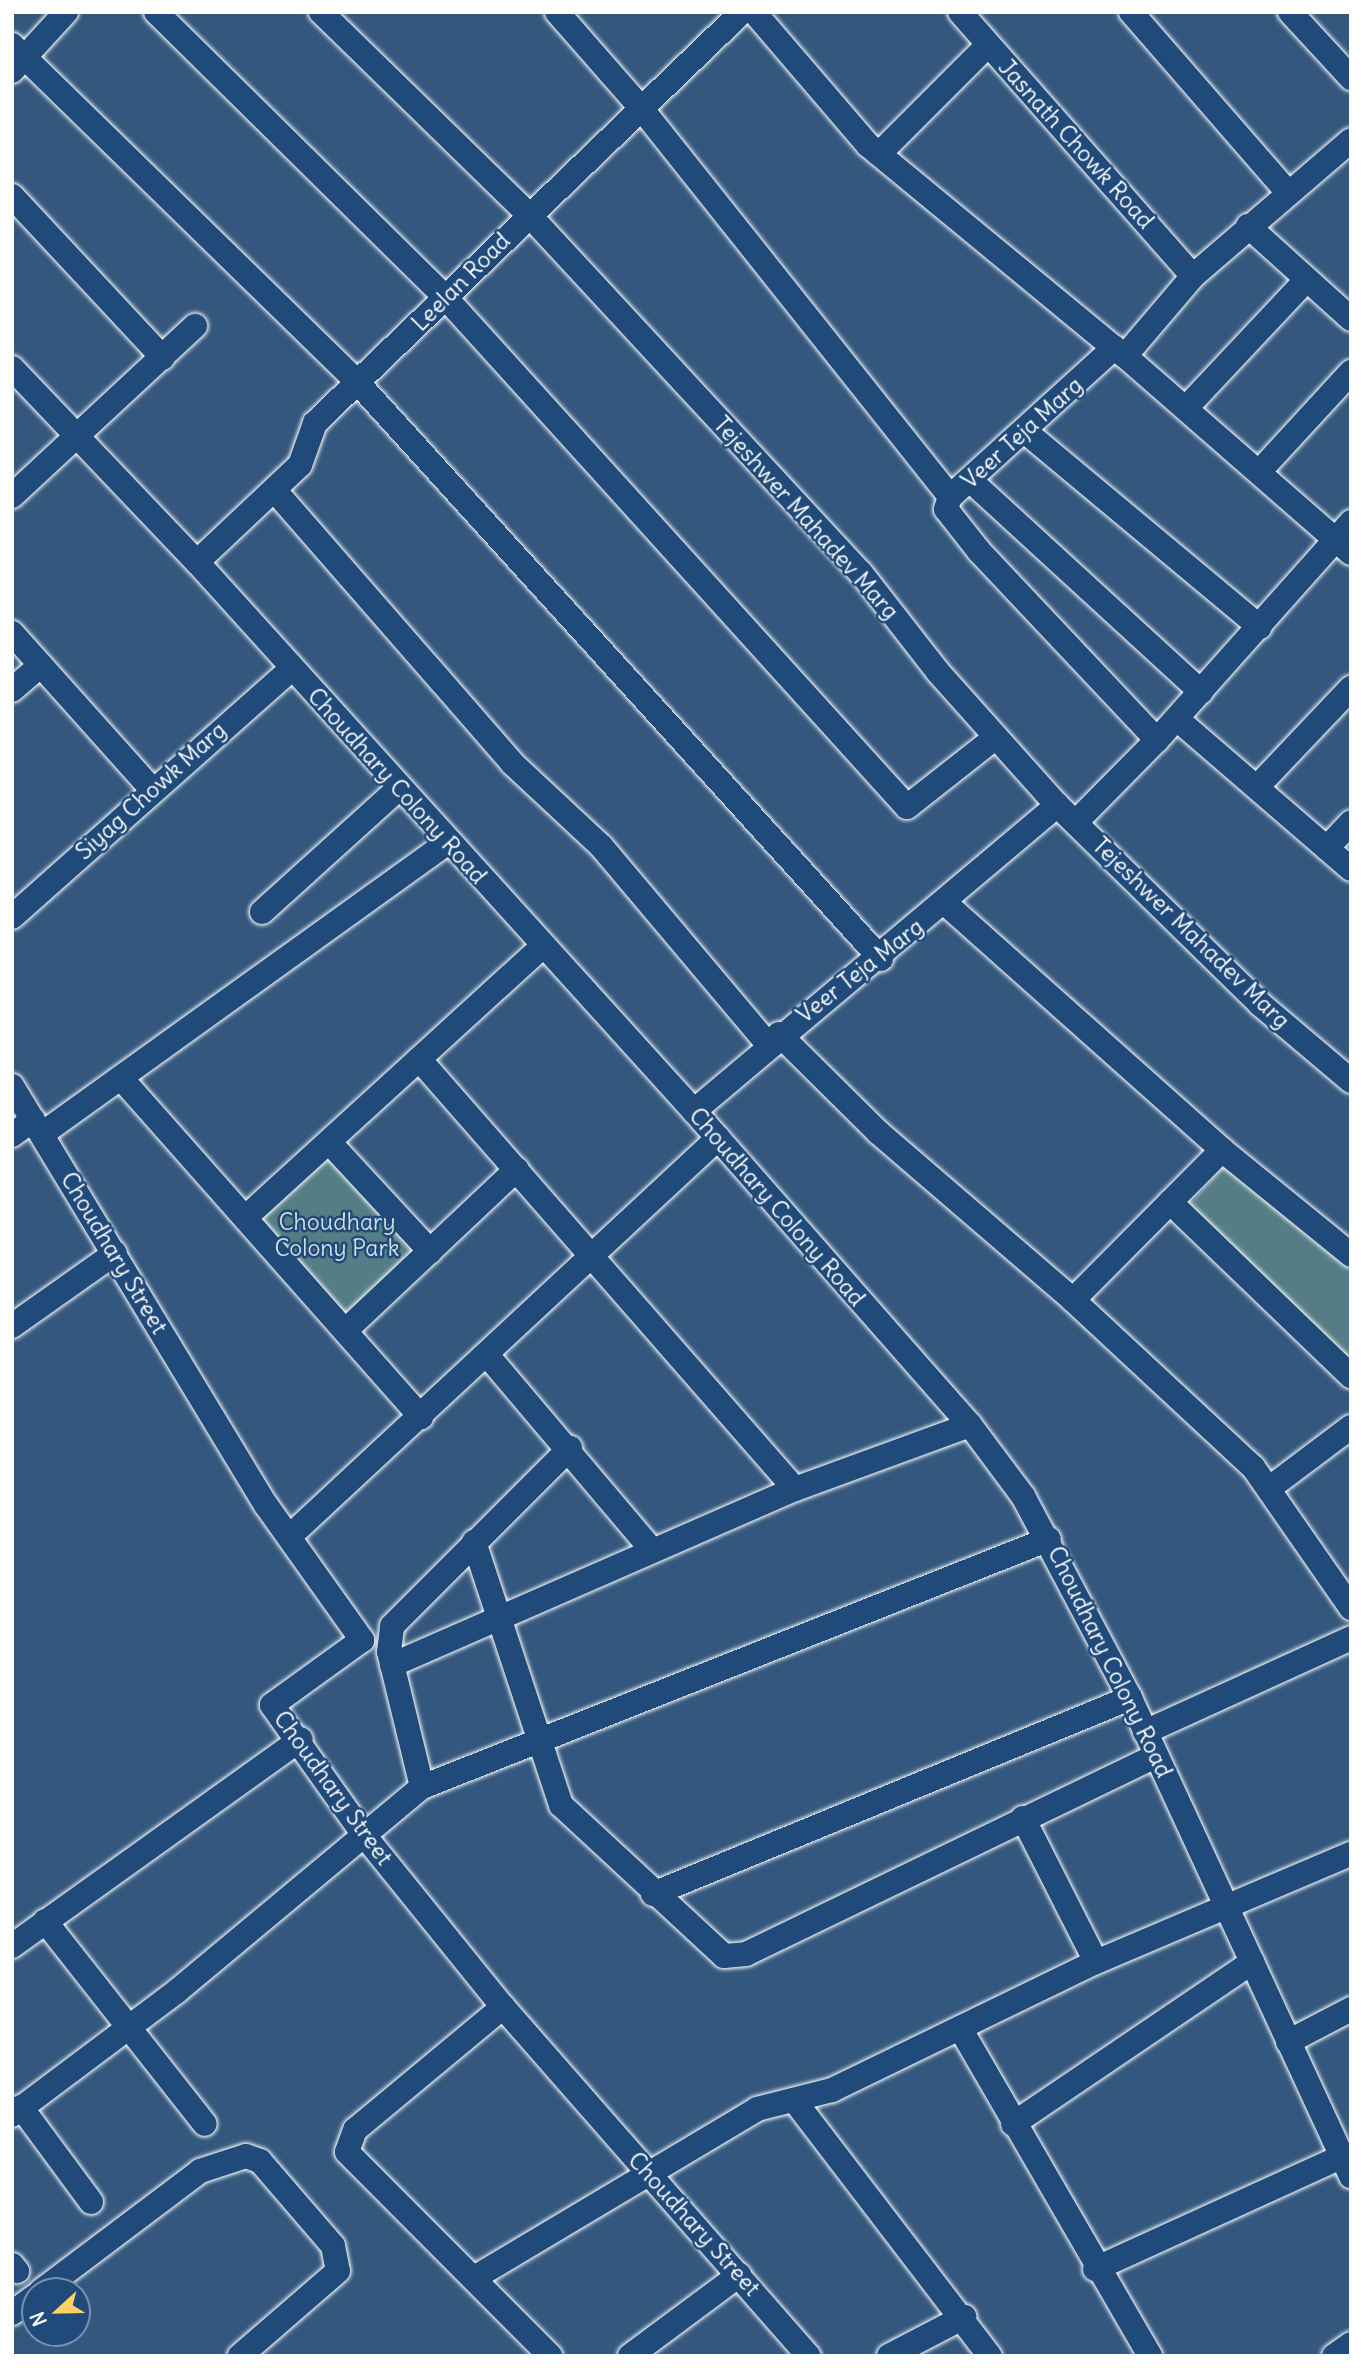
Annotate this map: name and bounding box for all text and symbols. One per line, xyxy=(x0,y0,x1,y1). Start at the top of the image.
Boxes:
street label: Jasnath Chowk Road xyxy=(993,53,1159,235)
street label: Leelan Road xyxy=(406,227,516,337)
street label: Veer Teja Marg xyxy=(956,371,1088,495)
street label: Tejeshwer Mahadev Marg xyxy=(708,411,904,625)
street label: Choudhary Colony Road xyxy=(302,682,492,890)
street label: Siyag Chowk Marg xyxy=(70,716,232,866)
street label: Tejeshwer Mahadev Marg xyxy=(1087,832,1295,1034)
street label: Veer Teja Marg xyxy=(791,913,929,1029)
street label: Choudhary Colony Road xyxy=(683,1102,871,1312)
street label: Choudhary Street xyxy=(55,1167,173,1339)
park label: Choudhary Colony Park xyxy=(274,1208,400,1262)
street label: Choudhary Colony Road xyxy=(1042,1542,1178,1782)
street label: Choudhary Street xyxy=(268,1705,398,1871)
street label: Choudhary Street xyxy=(622,2146,766,2302)
north arrow xyxy=(21,2277,91,2347)
text: N xyxy=(25,2309,52,2330)

